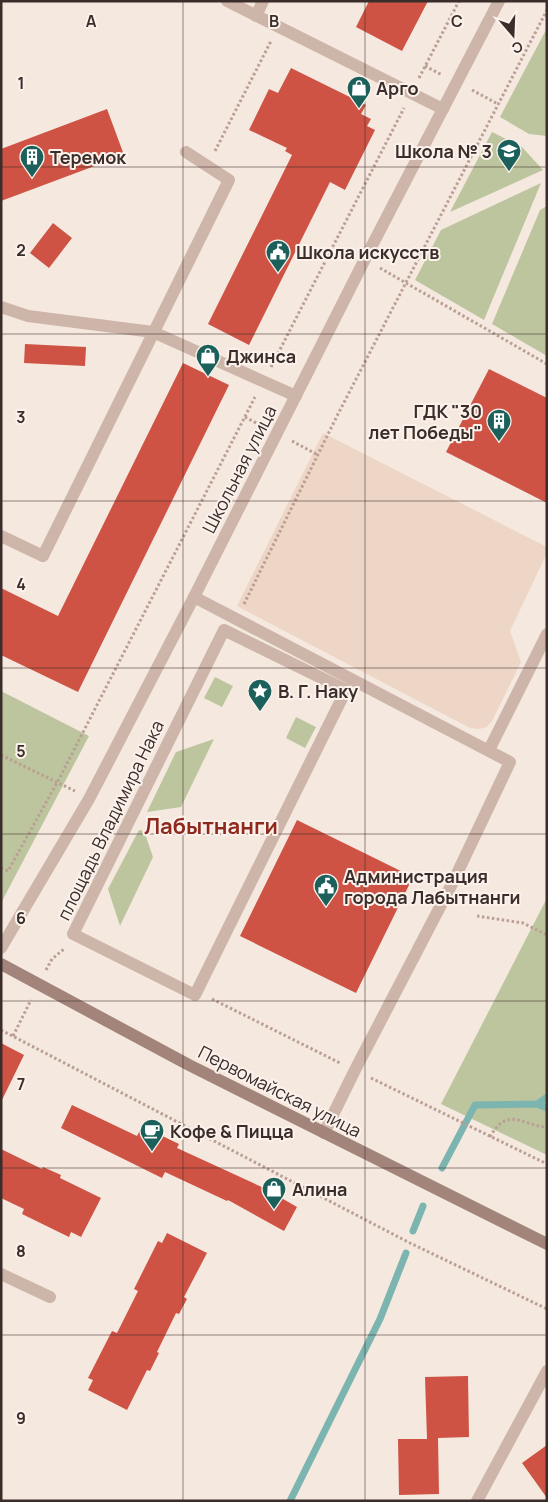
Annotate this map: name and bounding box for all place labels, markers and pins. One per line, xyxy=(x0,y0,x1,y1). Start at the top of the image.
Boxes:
shop icon: Арго xyxy=(346,75,372,109)
place label: Арго xyxy=(376,76,419,100)
school or university icon: Школа № 3 xyxy=(496,138,522,172)
place label: Школа № 3 xyxy=(395,139,492,163)
building icon: Теремок xyxy=(19,144,45,178)
place label: Теремок xyxy=(50,145,127,169)
public building icon: Школа искусств xyxy=(265,239,291,273)
place label: Школа искусств xyxy=(296,240,439,264)
shop icon: Джинса xyxy=(195,343,221,377)
place label: Джинса xyxy=(226,344,296,368)
place label: ГДК "30 лет Победы" xyxy=(369,399,482,444)
building icon: ГДК "30 лет Победы" xyxy=(486,408,512,442)
place icon: В. Г. Наку xyxy=(247,678,273,712)
place label: В. Г. Наку xyxy=(278,679,358,703)
place label: Администрация города Лабытнанги xyxy=(344,864,521,909)
public building icon: Администрация города Лабытнанги xyxy=(313,873,339,907)
cafe icon: Кофе & Пицца xyxy=(139,1118,165,1152)
place label: Кофе & Пицца xyxy=(170,1119,294,1143)
shop icon: Алина xyxy=(261,1176,287,1210)
place label: Алина xyxy=(292,1177,347,1201)

